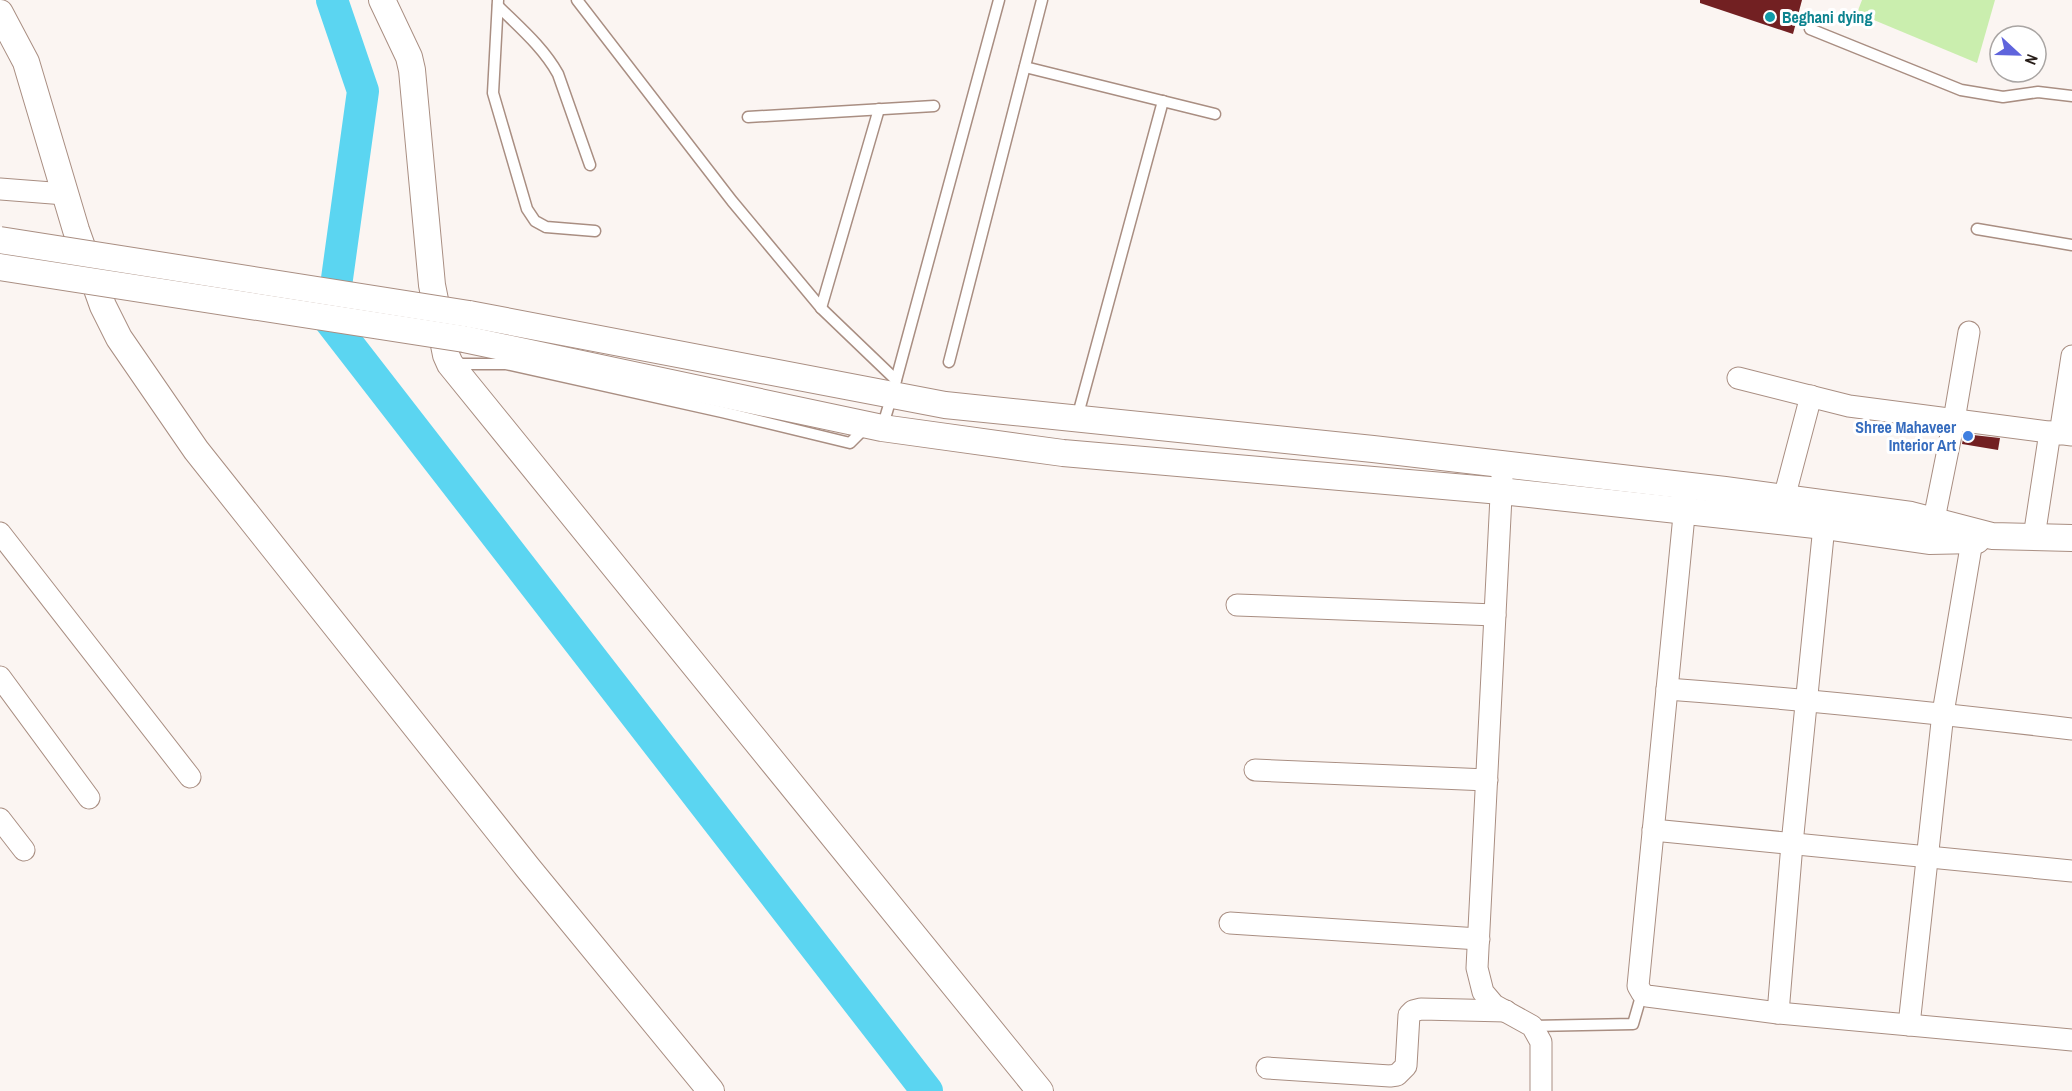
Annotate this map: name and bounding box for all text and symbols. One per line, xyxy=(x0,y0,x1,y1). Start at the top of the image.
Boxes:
place label: Beghani dying xyxy=(1782,6,1872,28)
marker: Beghani dying xyxy=(1763,10,1777,24)
north arrow xyxy=(1988,24,2048,84)
text: N xyxy=(2020,51,2044,68)
place label: Shree Mahaveer Interior Art xyxy=(1855,416,1957,456)
marker: Shree Mahaveer Interior Art xyxy=(1961,429,1975,443)

